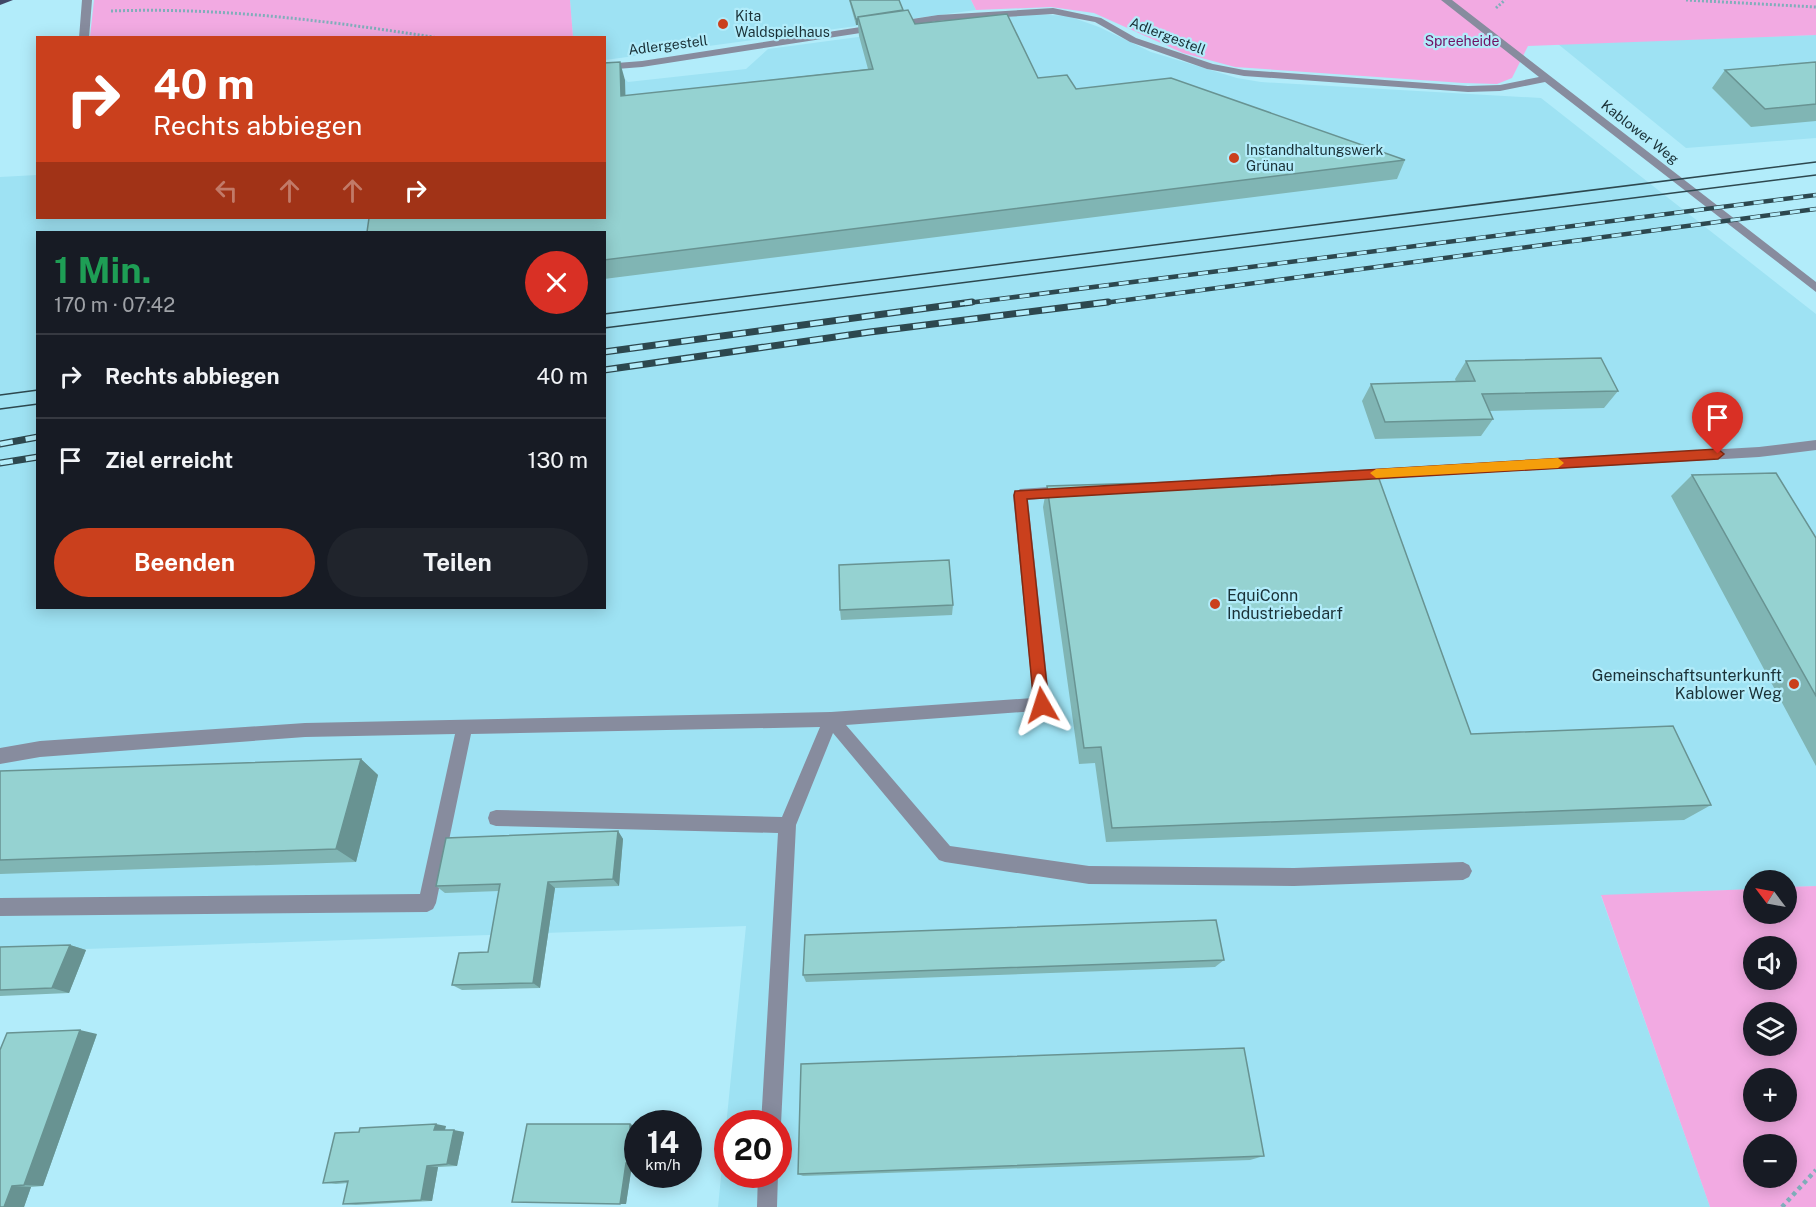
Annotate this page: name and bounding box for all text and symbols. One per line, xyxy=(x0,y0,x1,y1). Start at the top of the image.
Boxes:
place label: Kita Waldspielhaus xyxy=(735,8,830,40)
street label: Adlergestell xyxy=(1128,14,1208,58)
marker: Kita Waldspielhaus xyxy=(716,17,730,31)
street label: Adlergestell xyxy=(627,32,709,58)
park label: Spreeheide xyxy=(1425,33,1499,49)
text: 40 m xyxy=(153,59,255,108)
icon: right xyxy=(54,60,132,138)
street label: Kablower Weg xyxy=(1598,97,1682,167)
text: Rechts abbiegen xyxy=(153,109,362,141)
place label: Instandhaltungswerk Grünau xyxy=(1246,142,1383,174)
marker: Instandhaltungswerk Grünau xyxy=(1227,151,1241,165)
icon: left xyxy=(210,174,243,207)
icon: ahead xyxy=(273,174,306,207)
icon: ahead xyxy=(336,174,369,207)
icon: right xyxy=(399,174,432,207)
text: 1 Min. xyxy=(54,249,151,291)
button: close xyxy=(525,251,588,314)
text: 170 m · 07:42 xyxy=(54,293,175,317)
icon: right xyxy=(54,360,87,393)
text: Rechts abbiegen xyxy=(105,363,280,389)
text: 40 m xyxy=(536,363,588,389)
pin xyxy=(1692,392,1743,454)
icon: arrive xyxy=(1701,401,1734,434)
icon: arrive xyxy=(54,444,87,477)
text: Ziel erreicht xyxy=(105,447,233,473)
text: 130 m xyxy=(527,447,588,473)
button: Beenden xyxy=(54,528,315,597)
button: Teilen xyxy=(327,528,588,597)
place label: EquiConn Industriebedarf xyxy=(1227,586,1343,623)
marker: EquiConn Industriebedarf xyxy=(1208,597,1222,611)
place label: Gemeinschaftsunterkunft Kablower Weg xyxy=(1592,666,1782,703)
position arrow xyxy=(1010,673,1074,737)
marker: Gemeinschaftsunterkunft Kablower Weg xyxy=(1787,677,1801,691)
north arrow xyxy=(1743,870,1797,924)
map controls xyxy=(1743,870,1797,1188)
button: sound xyxy=(1743,936,1797,990)
button: layers xyxy=(1743,1002,1797,1056)
button: + xyxy=(1743,1068,1797,1122)
speed limit sign: 20 xyxy=(714,1110,792,1188)
text: 14 xyxy=(647,1124,679,1160)
button: − xyxy=(1743,1134,1797,1188)
text: km/h xyxy=(645,1156,681,1173)

